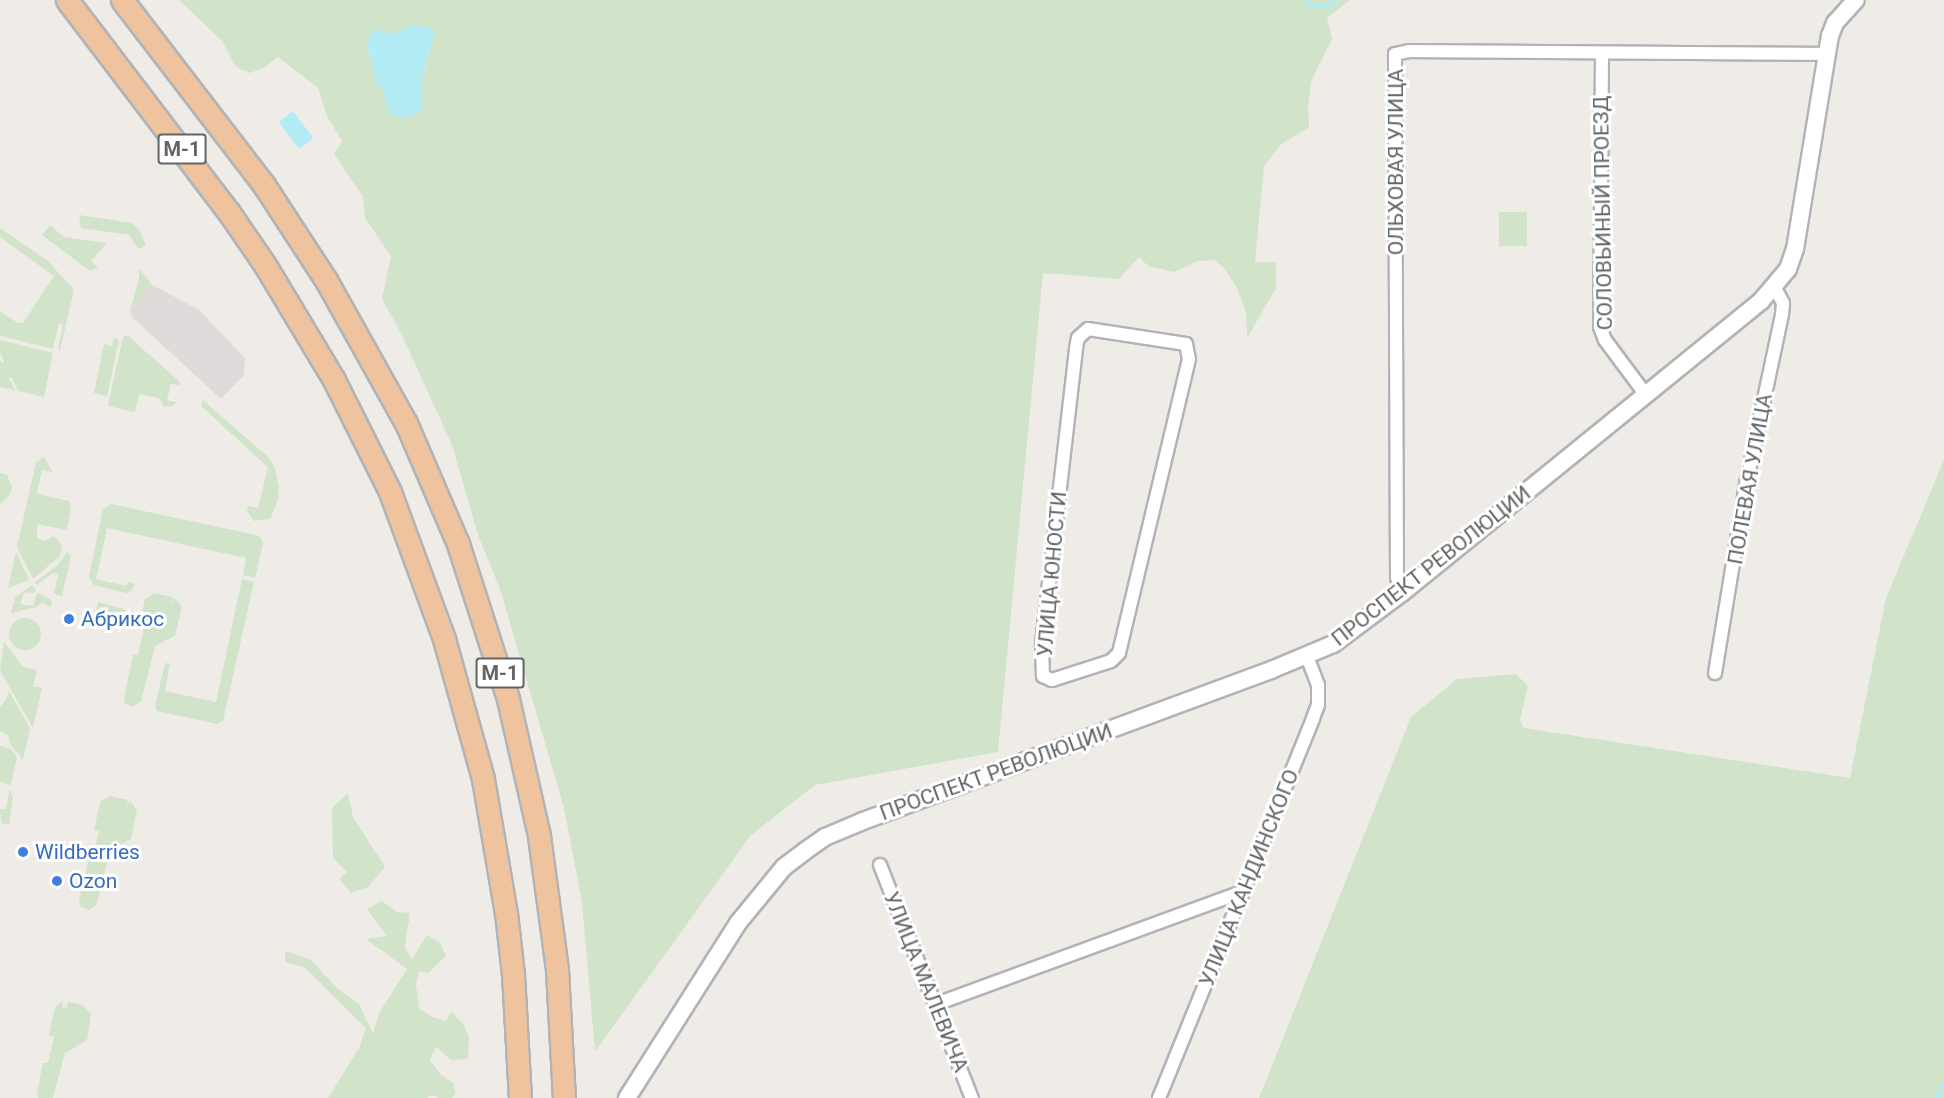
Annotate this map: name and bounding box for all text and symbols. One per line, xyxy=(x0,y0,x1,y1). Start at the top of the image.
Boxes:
street label: ОЛЬХОВАЯ УЛИЦА xyxy=(1383,69,1409,255)
street label: СОЛОВЬИНЫЙ ПРОЕЗД xyxy=(1588,96,1618,330)
road number: М-1 xyxy=(156,132,207,166)
street label: ПОЛЕВАЯ УЛИЦА xyxy=(1723,392,1777,566)
street label: ПРОСПЕКТ РЕВОЛЮЦИИ xyxy=(1326,480,1536,652)
street label: УЛИЦА ЮНОСТИ xyxy=(1032,490,1072,658)
place label: Абрикос xyxy=(81,606,164,632)
marker: Абрикос xyxy=(62,612,76,626)
road number: М-1 xyxy=(474,656,526,690)
street label: ПРОСПЕКТ РЕВОЛЮЦИИ xyxy=(876,718,1116,826)
street label: УЛИЦА КАНДИНСКОГО xyxy=(1194,766,1304,990)
place label: Wildberries xyxy=(35,839,140,865)
marker: Wildberries xyxy=(16,845,30,859)
place label: Ozon xyxy=(69,868,117,894)
marker: Ozon xyxy=(50,874,64,888)
street label: УЛИЦА МАЛЕВИЧА xyxy=(878,888,974,1076)

